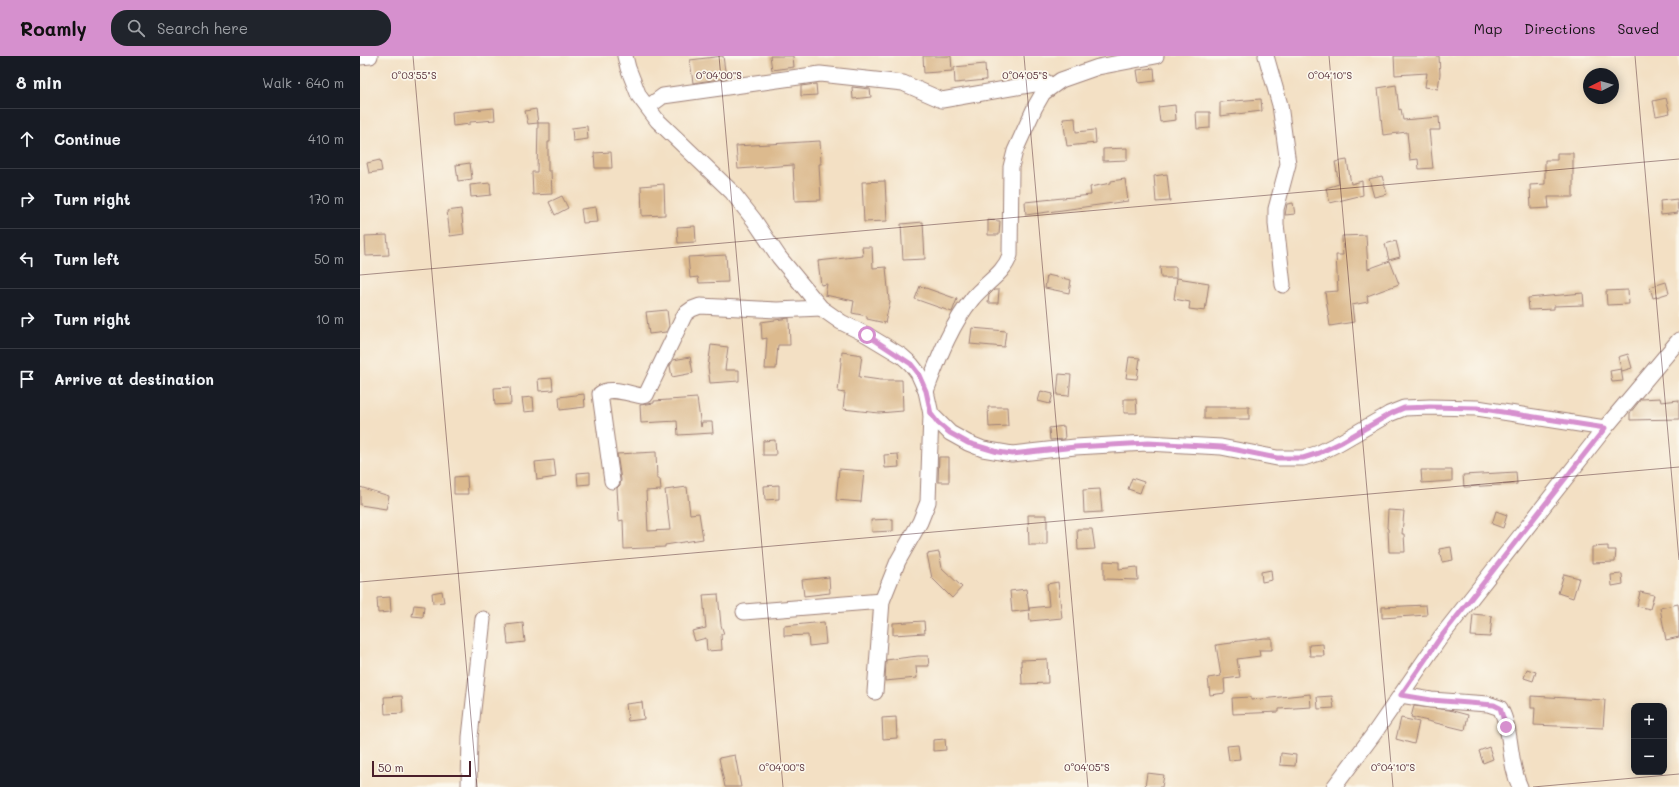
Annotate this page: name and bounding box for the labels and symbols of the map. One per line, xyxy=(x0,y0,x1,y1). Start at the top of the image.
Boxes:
text: 0°03'55"S xyxy=(391,68,437,82)
text: 0°04'00"S xyxy=(696,68,742,82)
text: 0°04'05"S xyxy=(1002,68,1048,82)
text: 0°04'10"S xyxy=(1308,68,1352,82)
north arrow xyxy=(1583,68,1619,104)
route start xyxy=(858,326,876,344)
route end xyxy=(1497,718,1515,736)
scale bar xyxy=(372,759,471,778)
text: 0°04'00"S xyxy=(759,760,805,774)
text: 0°04'05"S xyxy=(1064,760,1110,774)
text: 0°04'10"S xyxy=(1371,760,1415,774)

